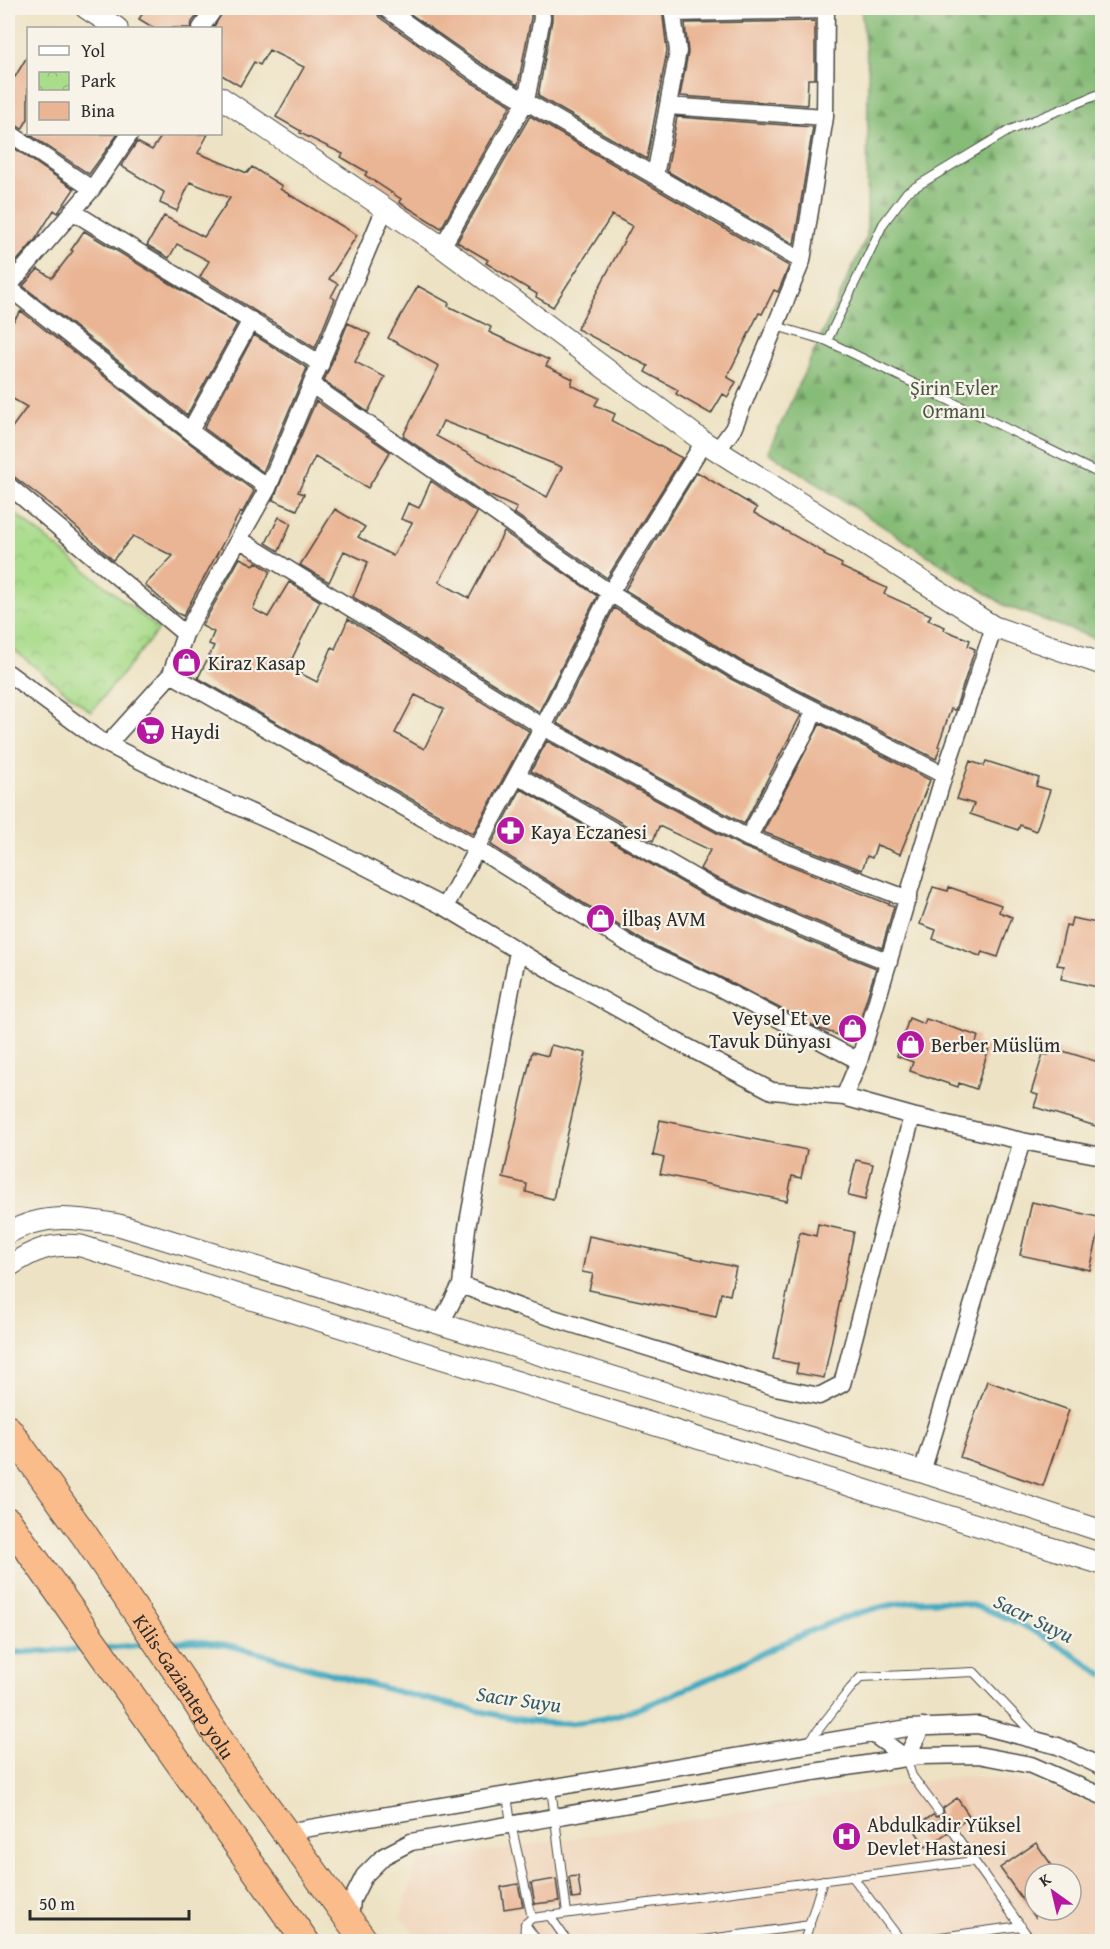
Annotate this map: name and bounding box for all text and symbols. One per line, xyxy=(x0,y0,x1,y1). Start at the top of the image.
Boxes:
legend xyxy=(27,27,222,135)
text: Yol xyxy=(81,37,105,64)
text: Park xyxy=(81,67,117,94)
text: Bina xyxy=(81,97,115,124)
park label: Şirin Evler Ormanı xyxy=(910,373,998,425)
shop icon: Kiraz Kasap xyxy=(171,646,203,678)
place label: Kiraz Kasap xyxy=(208,648,306,677)
supermarket icon: Haydi xyxy=(134,715,166,747)
place label: Haydi xyxy=(171,717,220,746)
pharmacy icon: Kaya Eczanesi xyxy=(494,815,526,847)
place label: Kaya Eczanesi xyxy=(531,817,648,846)
shop icon: İlbaş AVM xyxy=(585,902,617,934)
place label: İlbaş AVM xyxy=(622,904,706,933)
place label: Veysel Et ve Tavuk Dünyası xyxy=(709,1003,831,1055)
shop icon: Veysel Et ve Tavuk Dünyası xyxy=(836,1012,868,1044)
shop icon: Berber Müslüm xyxy=(894,1028,926,1060)
place label: Berber Müslüm xyxy=(931,1030,1061,1059)
water label: Sacır Suyu xyxy=(989,1585,1079,1651)
street label: Kilis-Gaziantep yolu xyxy=(127,1608,243,1764)
water label: Sacır Suyu xyxy=(474,1678,564,1720)
place label: Abdulkadir Yüksel Devlet Hastanesi xyxy=(867,1810,1021,1862)
hospital icon: Abdulkadir Yüksel Devlet Hastanesi xyxy=(830,1820,862,1852)
north arrow xyxy=(1023,1862,1083,1922)
text: K xyxy=(1034,1866,1056,1892)
scale bar xyxy=(30,1883,189,1921)
text: 50 m xyxy=(39,1890,75,1917)

